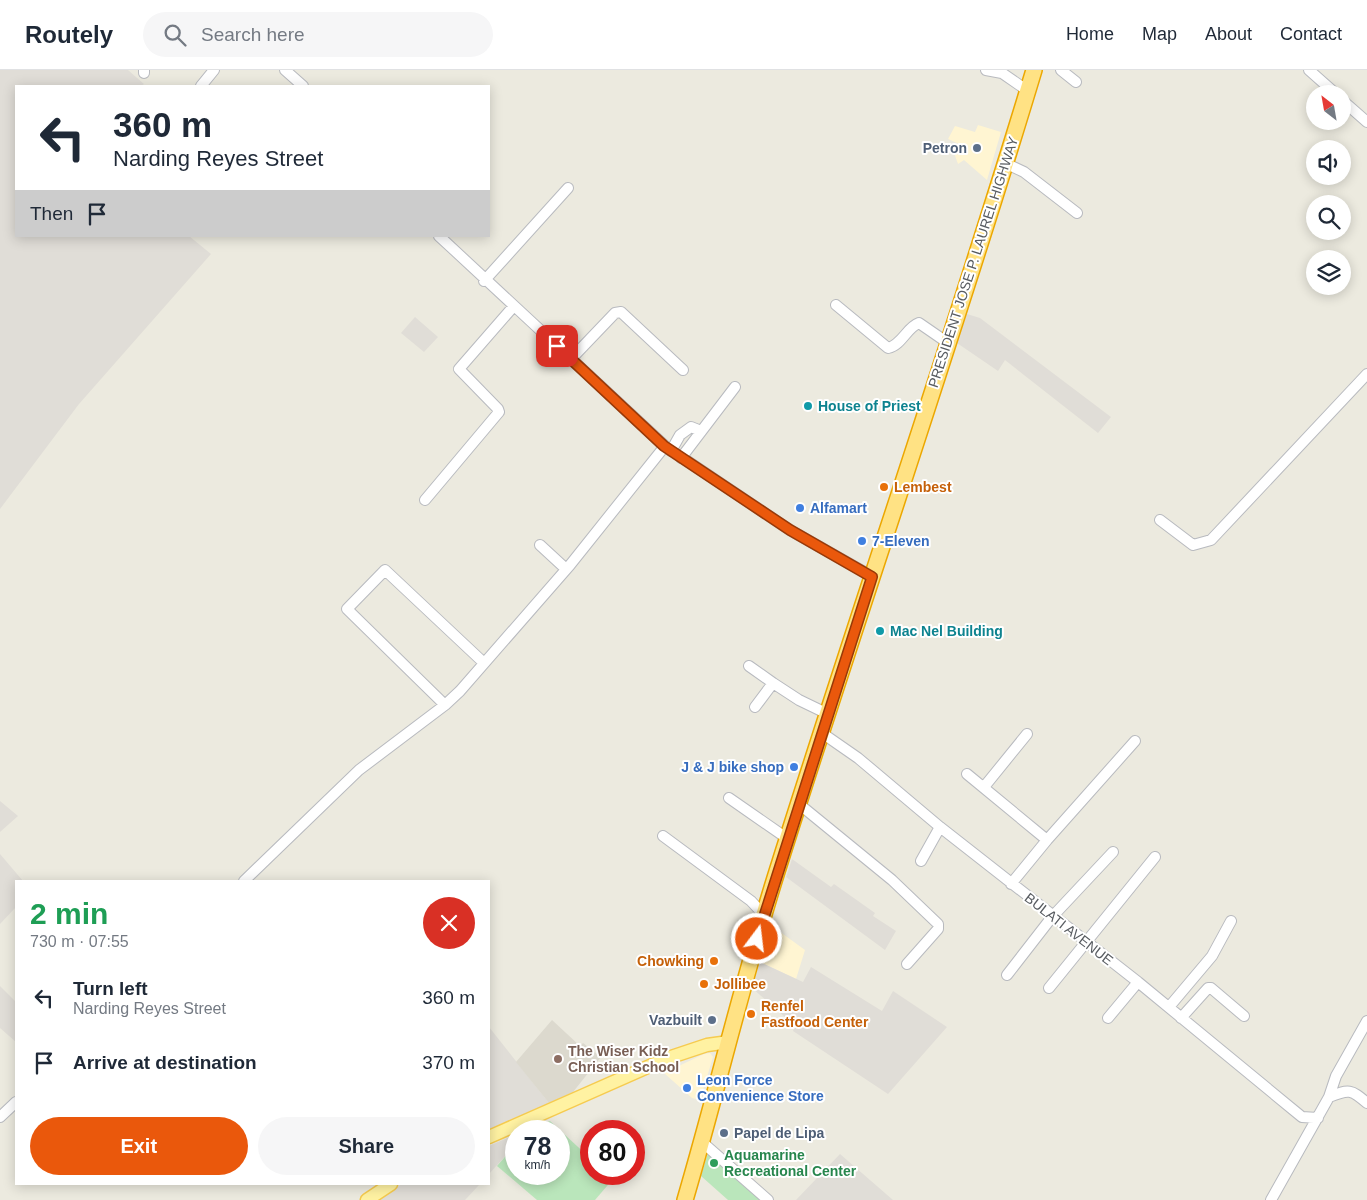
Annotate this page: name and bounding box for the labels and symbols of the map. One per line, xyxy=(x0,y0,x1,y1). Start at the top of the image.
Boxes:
north arrow xyxy=(1306,85,1351,130)
street label: PRESIDENT JOSE P. LAUREL HIGHWAY xyxy=(925,134,1021,389)
place label: Petron xyxy=(923,140,967,156)
marker: Petron xyxy=(971,142,983,154)
pin xyxy=(536,325,578,367)
place label: House of Priest xyxy=(818,398,921,414)
marker: House of Priest xyxy=(802,400,814,412)
place label: Lembest xyxy=(894,479,952,495)
marker: Lembest xyxy=(878,481,890,493)
place label: Alfamart xyxy=(810,500,867,516)
marker: Alfamart xyxy=(794,502,806,514)
place label: 7-Eleven xyxy=(872,533,930,549)
marker: 7-Eleven xyxy=(856,535,868,547)
place label: Mac Nel Building xyxy=(890,623,1003,639)
marker: Mac Nel Building xyxy=(874,625,886,637)
place label: J & J bike shop xyxy=(681,759,784,775)
marker: J & J bike shop xyxy=(788,761,800,773)
street label: BULATI AVENUE xyxy=(1022,890,1116,968)
position arrow xyxy=(730,912,782,964)
place label: Chowking xyxy=(637,953,704,969)
marker: Chowking xyxy=(708,955,720,967)
place label: Jollibee xyxy=(714,976,766,992)
marker: Jollibee xyxy=(698,978,710,990)
place label: Renfel Fastfood Center xyxy=(761,998,869,1030)
marker: Renfel Fastfood Center xyxy=(745,1008,757,1020)
place label: Vazbuilt xyxy=(649,1012,702,1028)
marker: Vazbuilt xyxy=(706,1014,718,1026)
place label: The Wiser Kidz Christian School xyxy=(568,1043,679,1075)
marker: The Wiser Kidz Christian School xyxy=(552,1053,564,1065)
place label: Leon Force Convenience Store xyxy=(697,1072,824,1104)
marker: Leon Force Convenience Store xyxy=(681,1082,693,1094)
speed limit sign: 80 xyxy=(580,1120,645,1185)
place label: Papel de Lipa xyxy=(734,1125,824,1141)
marker: Papel de Lipa xyxy=(718,1127,730,1139)
place label: Aquamarine Recreational Center xyxy=(724,1147,857,1179)
marker: Aquamarine Recreational Center xyxy=(708,1157,720,1169)

